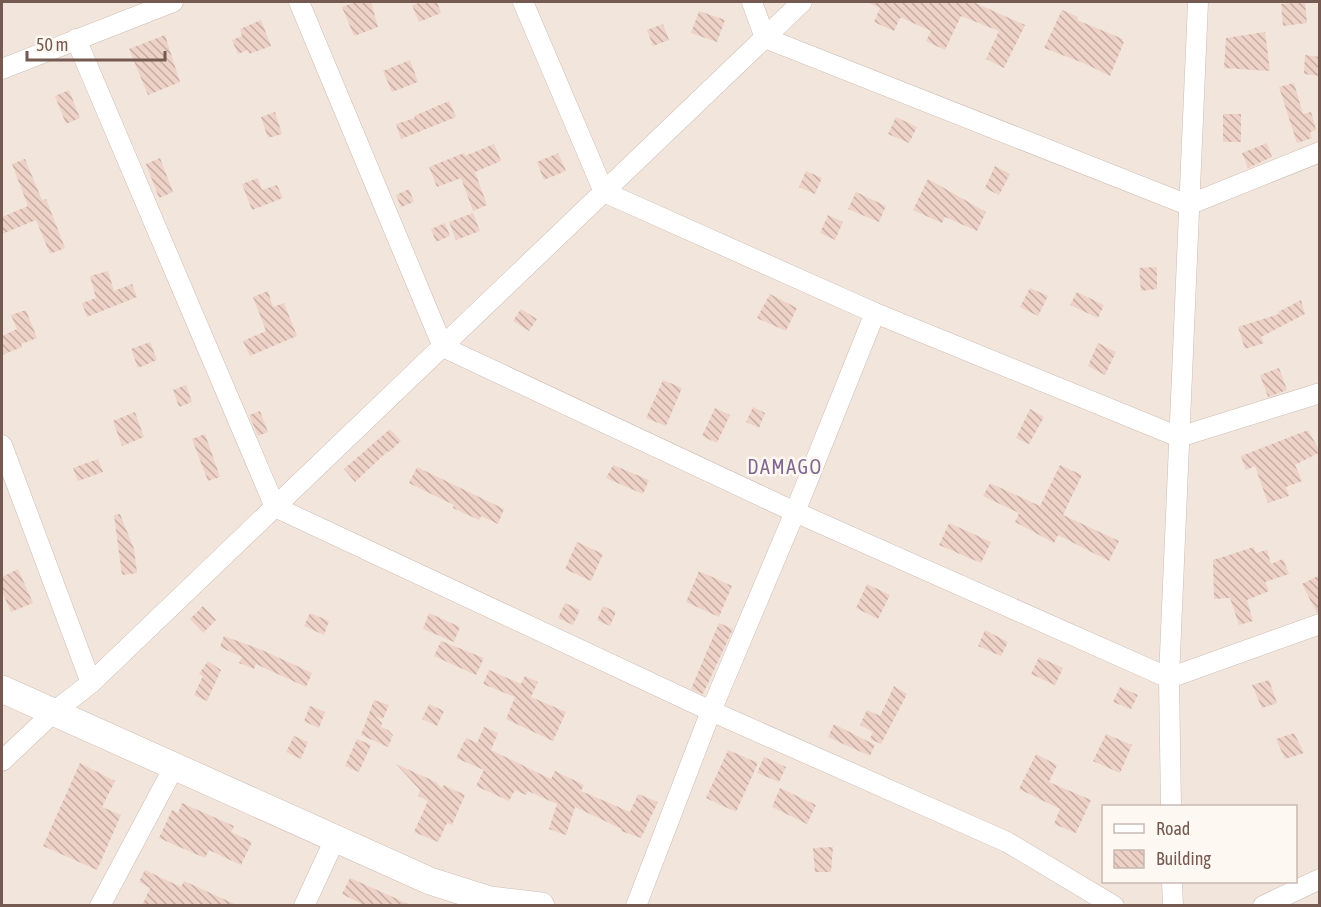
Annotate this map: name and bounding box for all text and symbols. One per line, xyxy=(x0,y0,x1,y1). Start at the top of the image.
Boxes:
scale bar xyxy=(27,24,165,62)
text: 50 m xyxy=(36,34,68,55)
district label: DAMAGO xyxy=(747,455,823,478)
legend xyxy=(1102,805,1297,883)
text: Road xyxy=(1156,818,1190,839)
text: Building xyxy=(1156,848,1211,869)

